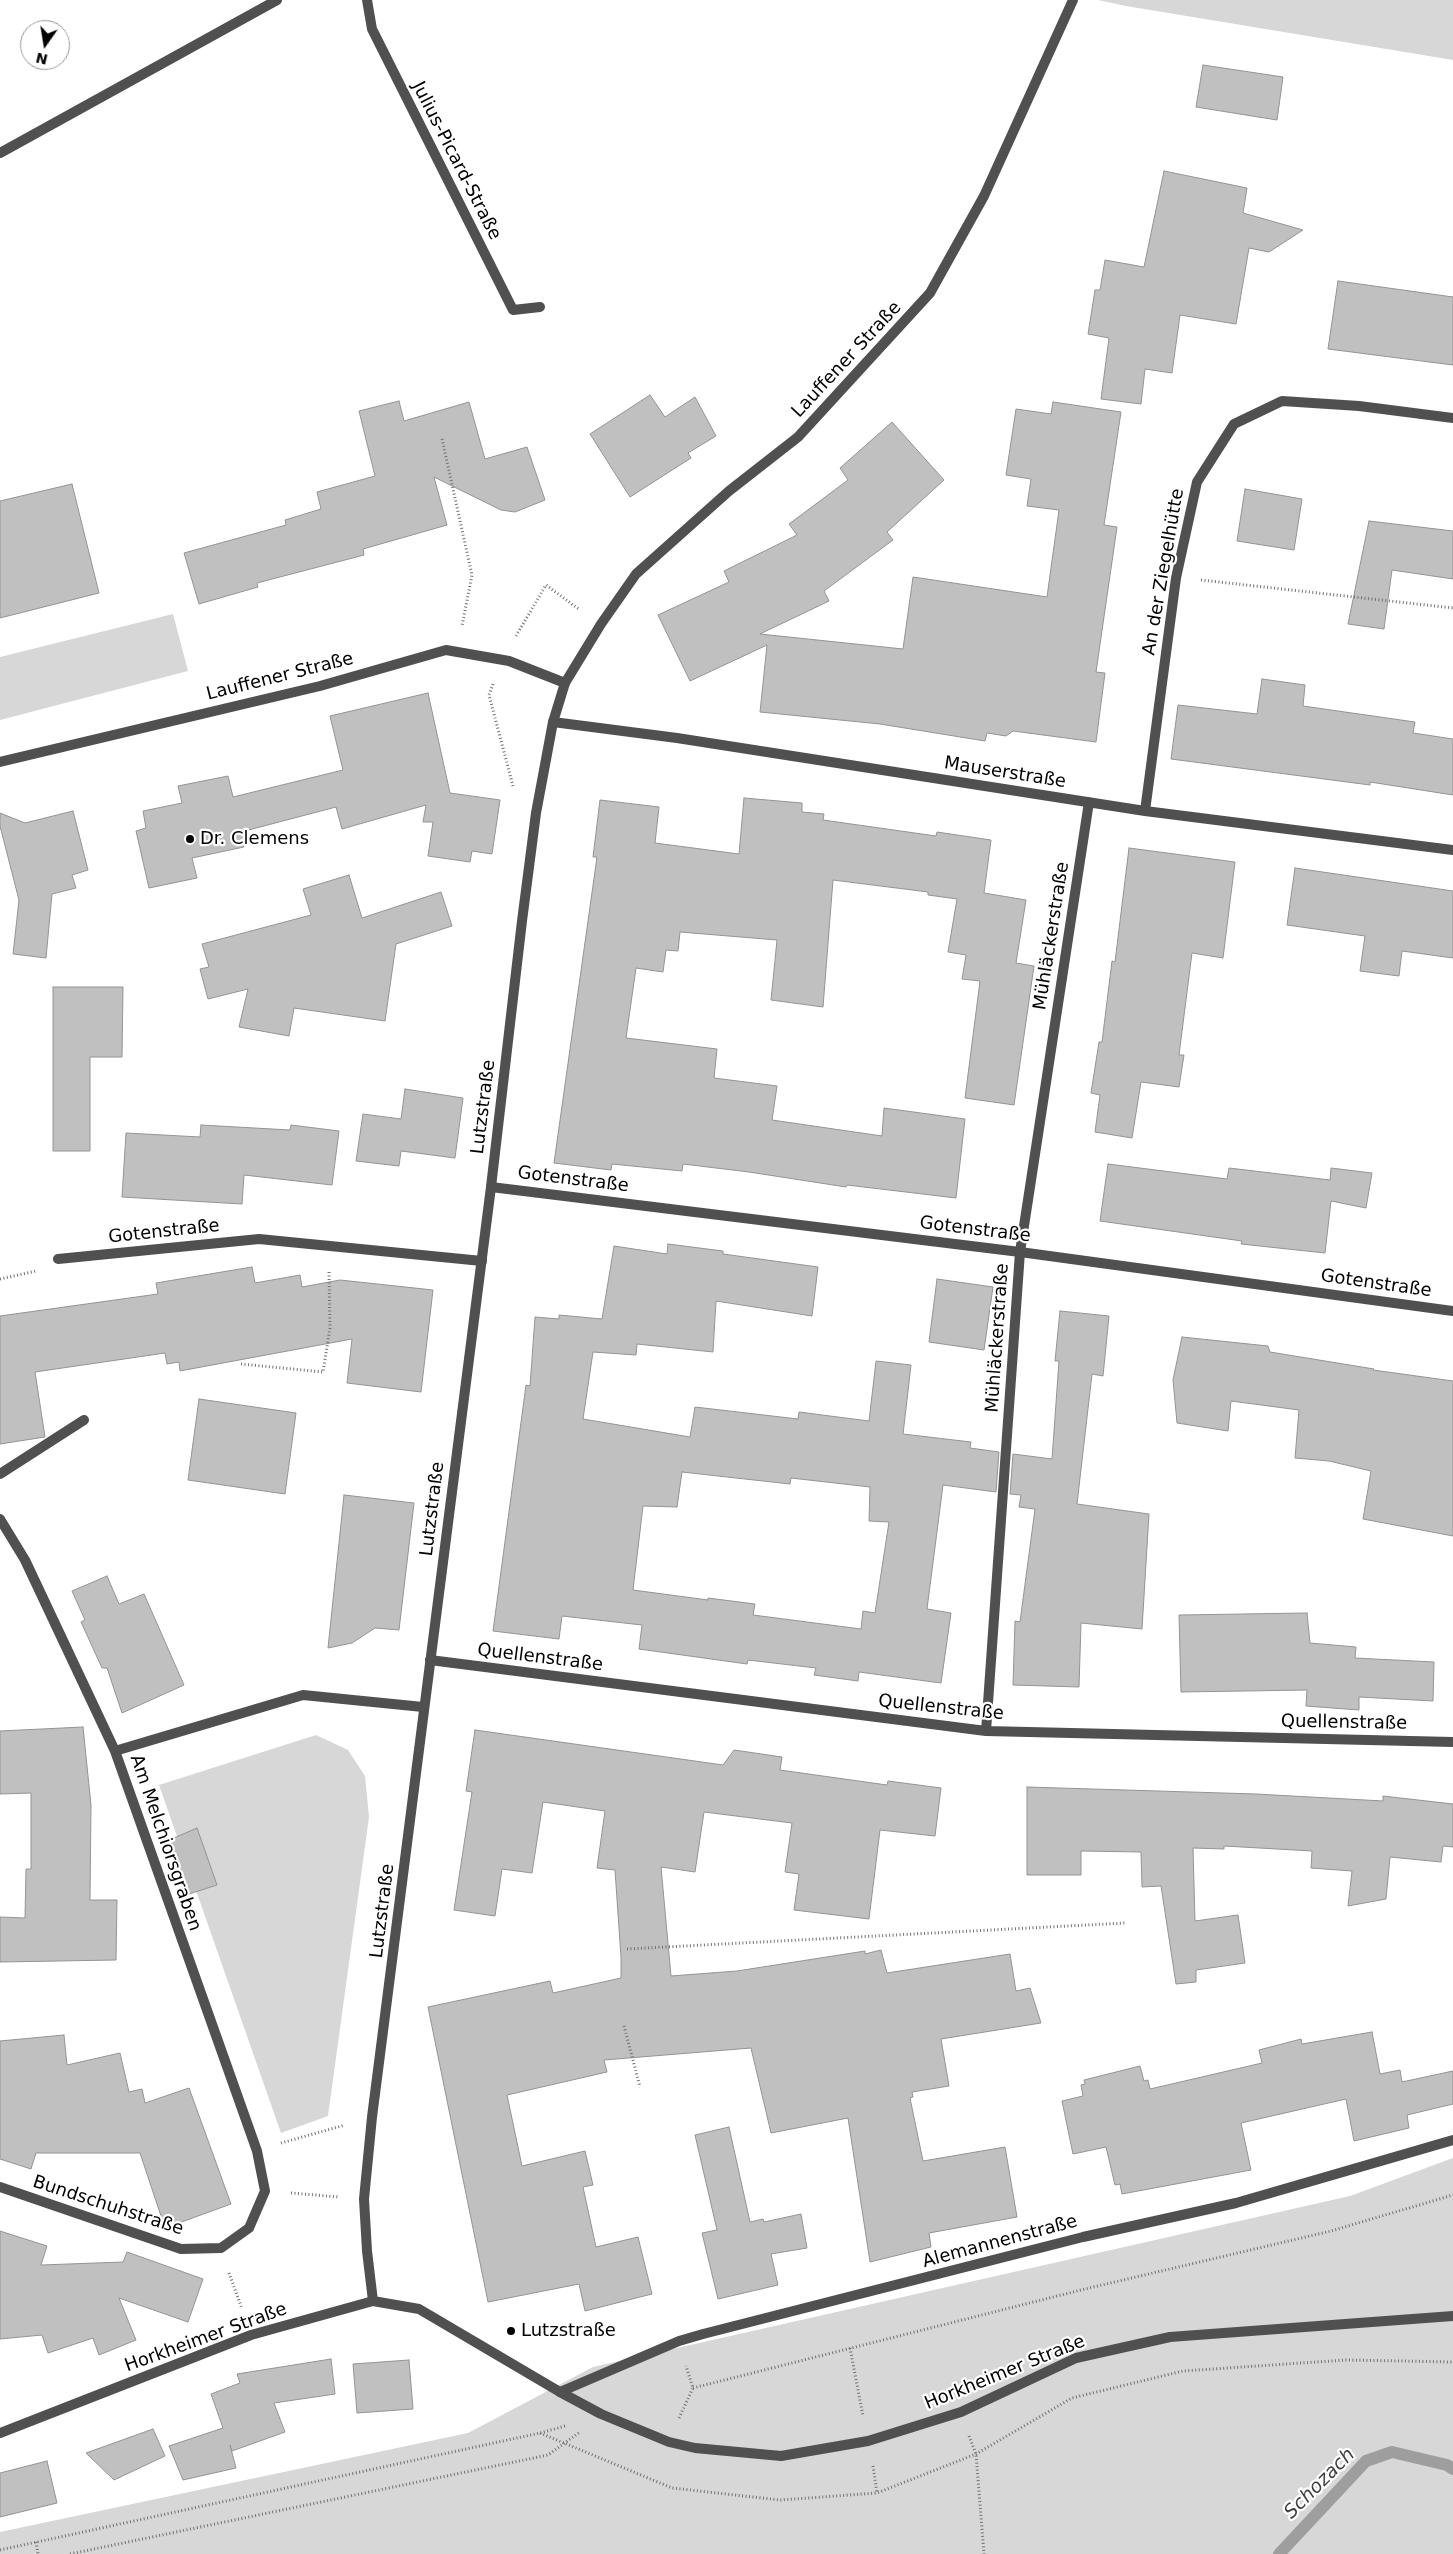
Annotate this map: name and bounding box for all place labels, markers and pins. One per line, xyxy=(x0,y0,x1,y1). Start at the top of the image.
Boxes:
place label: Dr. Clemens xyxy=(200,828,309,850)
marker: Dr. Clemens xyxy=(184,833,196,845)
place label: Lutzstraße xyxy=(521,2320,616,2342)
marker: Lutzstraße xyxy=(505,2325,517,2337)

